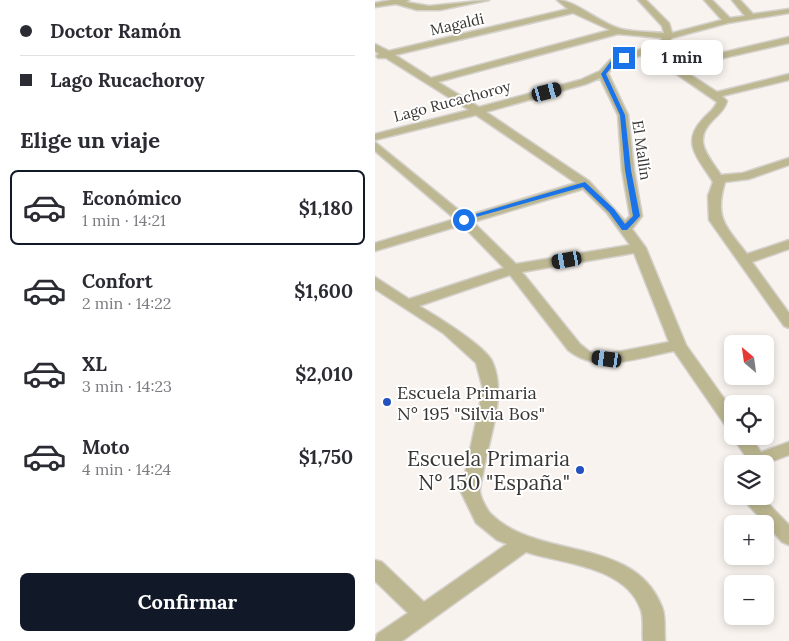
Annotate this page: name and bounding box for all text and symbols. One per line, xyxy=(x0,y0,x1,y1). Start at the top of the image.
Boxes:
street label: Magaldi xyxy=(428,9,486,39)
text: Doctor Ramón xyxy=(50,19,181,43)
callout: 1 min xyxy=(641,40,724,76)
route end xyxy=(613,47,635,69)
text: 1 min xyxy=(662,47,702,67)
text: Lago Rucachoroy xyxy=(50,68,205,92)
street label: Lago Rucachoroy xyxy=(391,76,513,126)
car xyxy=(530,81,563,103)
street label: El Mallín xyxy=(628,119,656,181)
text: Elige un viaje xyxy=(20,126,160,154)
icon: car xyxy=(22,185,67,230)
text: Económico xyxy=(82,186,182,210)
text: $1,180 xyxy=(299,196,353,220)
route start xyxy=(453,209,475,231)
text: 1 min · 14:21 xyxy=(82,210,166,230)
car xyxy=(550,250,583,270)
icon: car xyxy=(22,268,67,313)
text: Confort xyxy=(82,269,153,293)
text: $1,600 xyxy=(294,279,353,303)
text: 2 min · 14:22 xyxy=(82,293,171,313)
north arrow xyxy=(724,335,774,385)
map controls xyxy=(724,335,774,625)
car xyxy=(591,349,622,369)
icon: car xyxy=(22,351,67,396)
text: XL xyxy=(82,352,107,376)
text: $2,010 xyxy=(295,362,353,386)
text: 3 min · 14:23 xyxy=(82,376,172,396)
place label: Escuela Primaria N° 195 "Silvia Bos" xyxy=(397,381,545,425)
button: locate xyxy=(724,395,774,445)
marker: Escuela Primaria N° 195 "Silvia Bos" xyxy=(381,396,393,408)
icon: car xyxy=(22,434,67,479)
text: Moto xyxy=(82,435,129,459)
text: $1,750 xyxy=(299,445,353,469)
place label: Escuela Primaria N° 150 "España" xyxy=(407,445,570,496)
button: layers xyxy=(724,455,774,505)
text: 4 min · 14:24 xyxy=(82,459,171,479)
marker: Escuela Primaria N° 150 "España" xyxy=(574,464,586,476)
button: + xyxy=(724,515,774,565)
button: Confirmar xyxy=(20,573,355,631)
button: − xyxy=(724,575,774,625)

